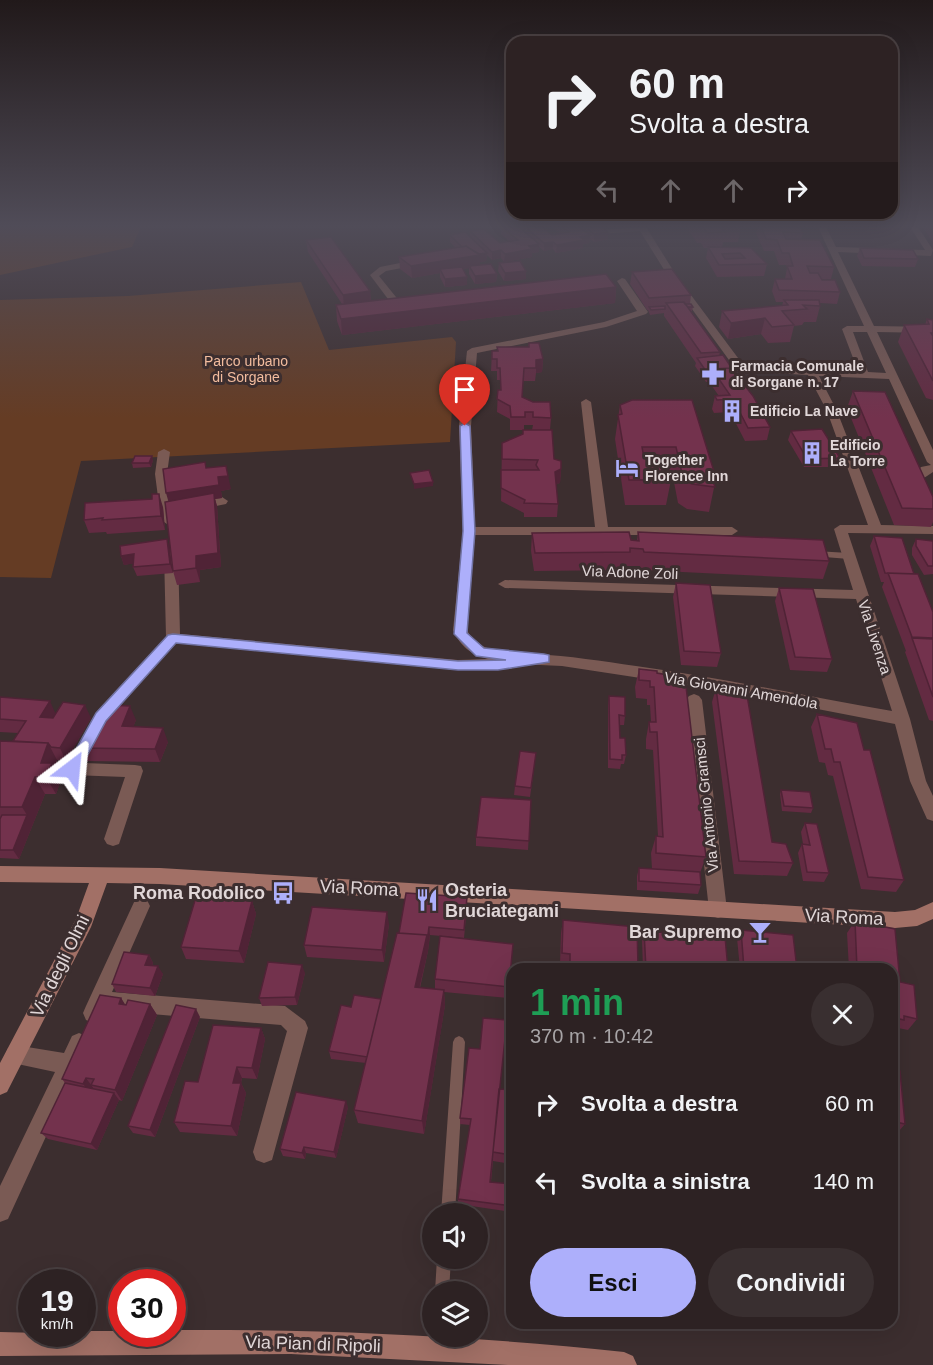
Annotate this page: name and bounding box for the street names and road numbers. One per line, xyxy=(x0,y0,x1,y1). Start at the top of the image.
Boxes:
street label: Via Adone Zoli xyxy=(581,562,679,582)
street label: Via Livenza xyxy=(855,598,895,677)
street label: Via Giovanni Amendola xyxy=(663,668,820,712)
street label: Via Antonio Gramsci xyxy=(690,737,722,873)
street label: Via Roma xyxy=(319,876,400,900)
street label: Via Roma xyxy=(804,905,885,929)
street label: Via degli Olmi xyxy=(27,912,93,1020)
street label: Via Pian di Ripoli xyxy=(245,1332,381,1356)

